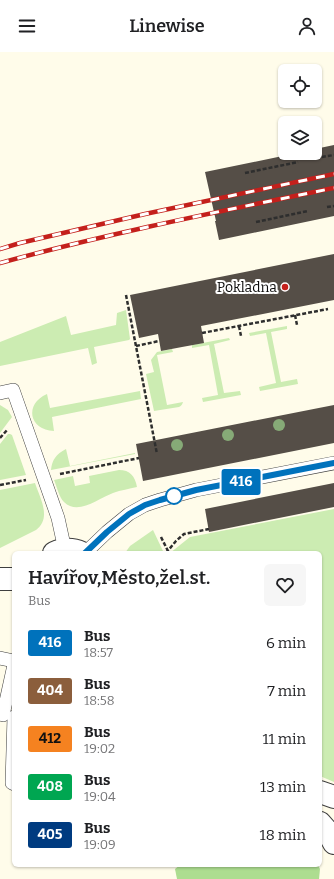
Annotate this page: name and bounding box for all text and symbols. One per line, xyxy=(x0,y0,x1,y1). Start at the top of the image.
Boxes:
icon: menu xyxy=(16,15,38,37)
text: Linewise xyxy=(129,15,205,37)
icon: person xyxy=(296,15,318,37)
map controls xyxy=(278,64,322,160)
button: locate xyxy=(278,64,322,108)
button: layers xyxy=(278,116,322,160)
place label: Pokladna xyxy=(217,279,277,296)
marker: Pokladna xyxy=(280,282,290,292)
line badge: 416 xyxy=(218,469,264,495)
text: 416 xyxy=(230,473,252,490)
unlabelled marker xyxy=(165,487,183,505)
button: heart xyxy=(264,564,306,606)
text: Havířov,Město,žel.st. xyxy=(28,566,210,589)
text: Bus xyxy=(28,593,50,608)
text: Bus xyxy=(84,627,110,645)
text: 416 xyxy=(39,634,61,651)
text: 6 min xyxy=(266,634,306,652)
text: 18:57 xyxy=(84,645,113,660)
text: Bus xyxy=(84,675,110,693)
text: 404 xyxy=(37,682,63,699)
text: 7 min xyxy=(267,682,306,700)
text: 18:58 xyxy=(84,693,115,708)
text: Bus xyxy=(84,723,110,741)
text: 412 xyxy=(39,730,61,747)
text: 11 min xyxy=(263,730,306,748)
text: 19:02 xyxy=(84,741,115,756)
text: Bus xyxy=(84,771,110,789)
text: 408 xyxy=(37,778,63,795)
text: 13 min xyxy=(260,778,306,796)
text: 19:04 xyxy=(84,789,116,804)
text: Bus xyxy=(84,819,110,837)
text: 405 xyxy=(37,826,63,843)
text: 18 min xyxy=(260,826,306,844)
text: 19:09 xyxy=(84,837,116,852)

